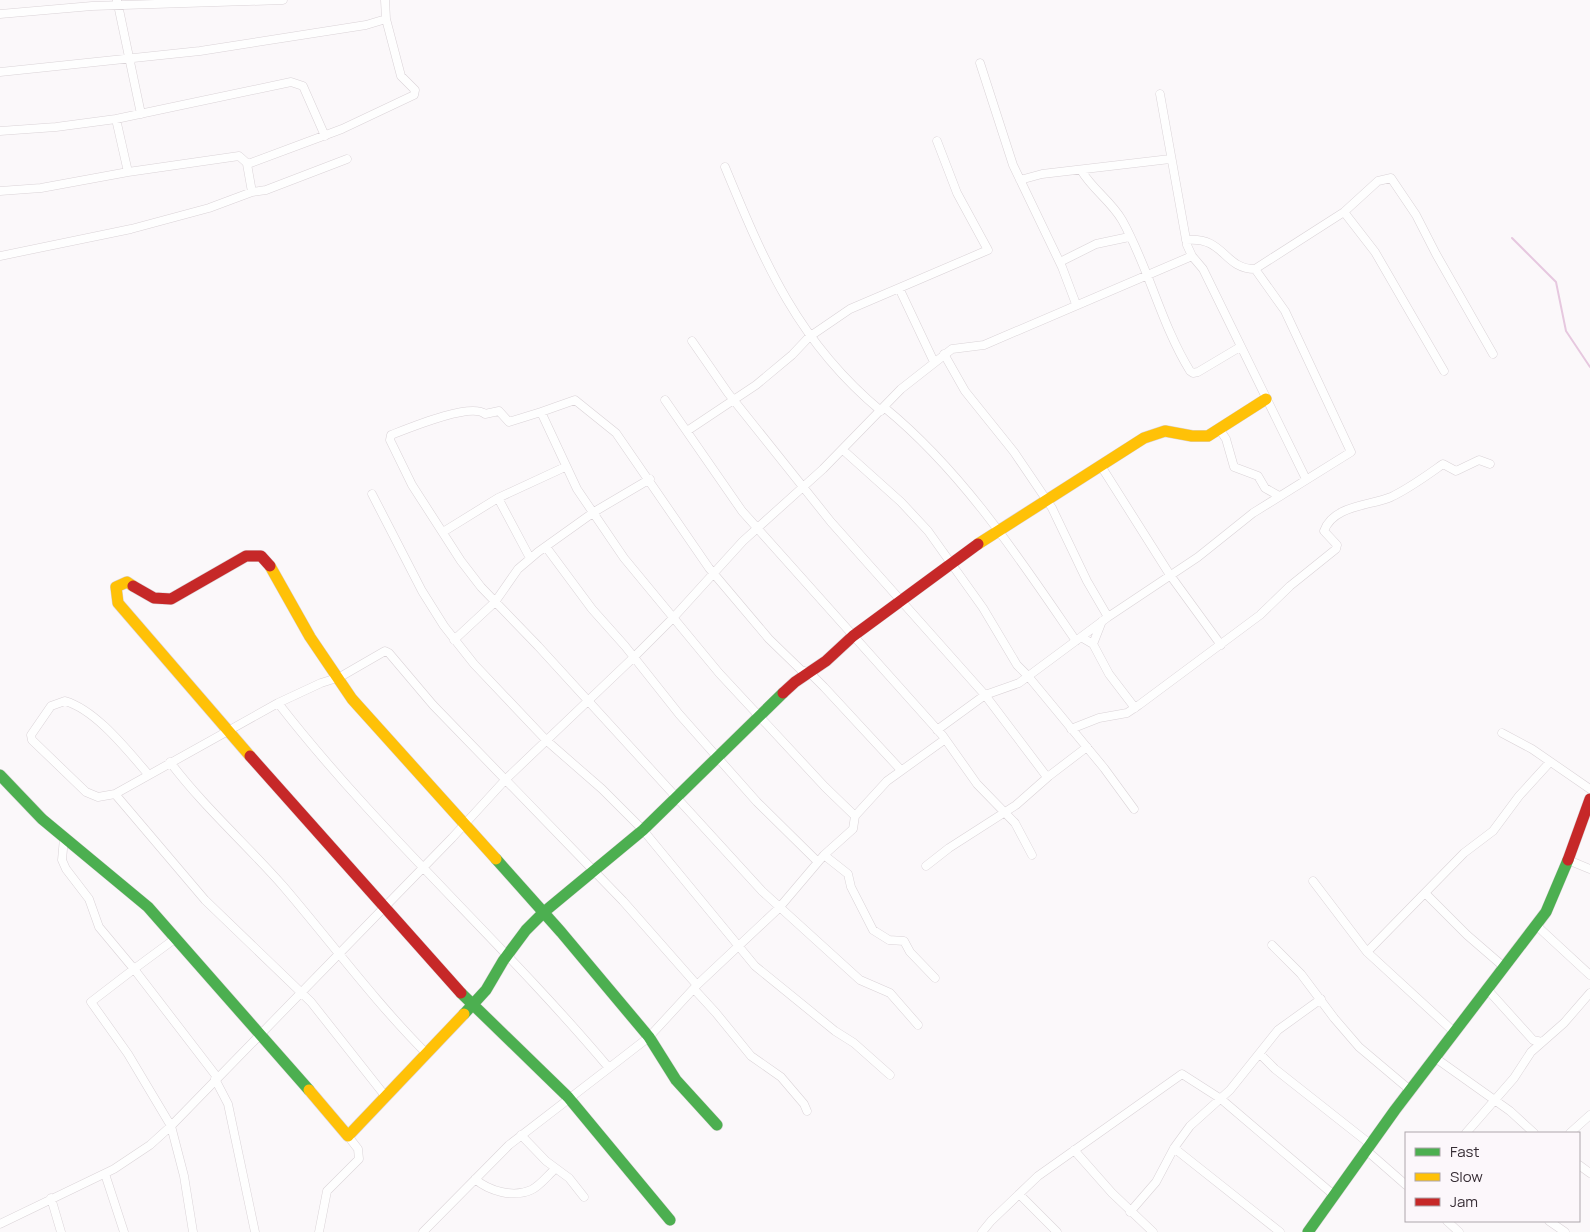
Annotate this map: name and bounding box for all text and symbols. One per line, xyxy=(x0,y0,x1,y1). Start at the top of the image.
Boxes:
legend xyxy=(1405,1132,1580,1222)
text: Fast xyxy=(1450,1141,1479,1162)
text: Slow xyxy=(1450,1166,1483,1187)
text: Jam xyxy=(1450,1191,1478,1212)

